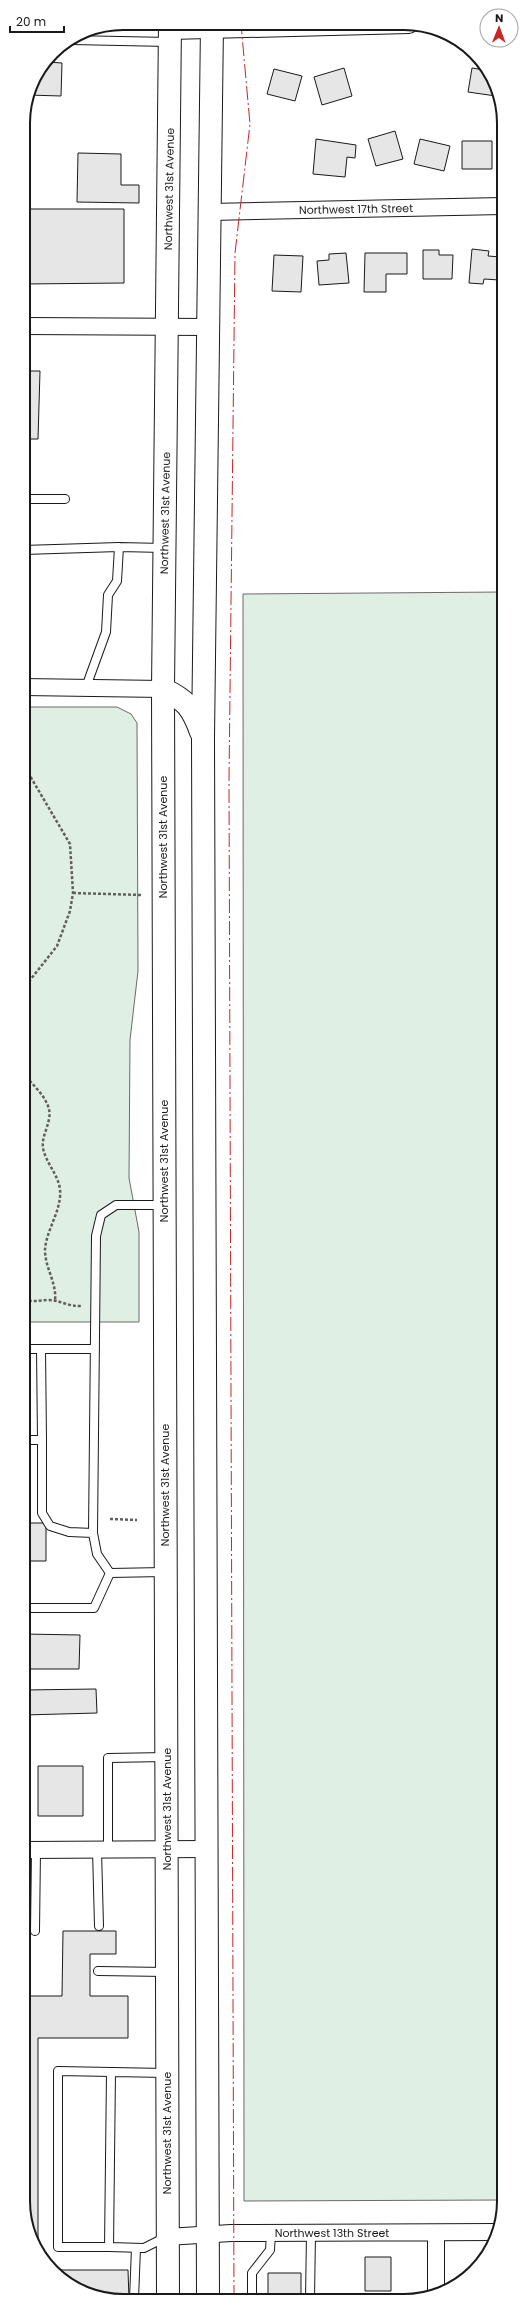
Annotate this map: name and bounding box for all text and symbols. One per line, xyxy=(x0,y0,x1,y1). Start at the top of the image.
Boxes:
scale bar xyxy=(10,8,64,34)
north arrow xyxy=(479,8,519,48)
text: N xyxy=(495,10,503,26)
text: 20 m xyxy=(16,13,46,30)
street label: Northwest 31st Avenue xyxy=(160,127,178,250)
street label: Northwest 17th Street xyxy=(299,200,413,218)
street label: Northwest 31st Avenue xyxy=(156,451,174,574)
street label: Northwest 31st Avenue xyxy=(155,776,171,898)
street label: Northwest 31st Avenue xyxy=(156,1100,172,1222)
street label: Northwest 31st Avenue xyxy=(157,1424,173,1546)
street label: Northwest 31st Avenue xyxy=(159,1748,175,1870)
street label: Northwest 31st Avenue xyxy=(159,2072,175,2194)
street label: Northwest 13th Street xyxy=(275,2225,389,2241)

